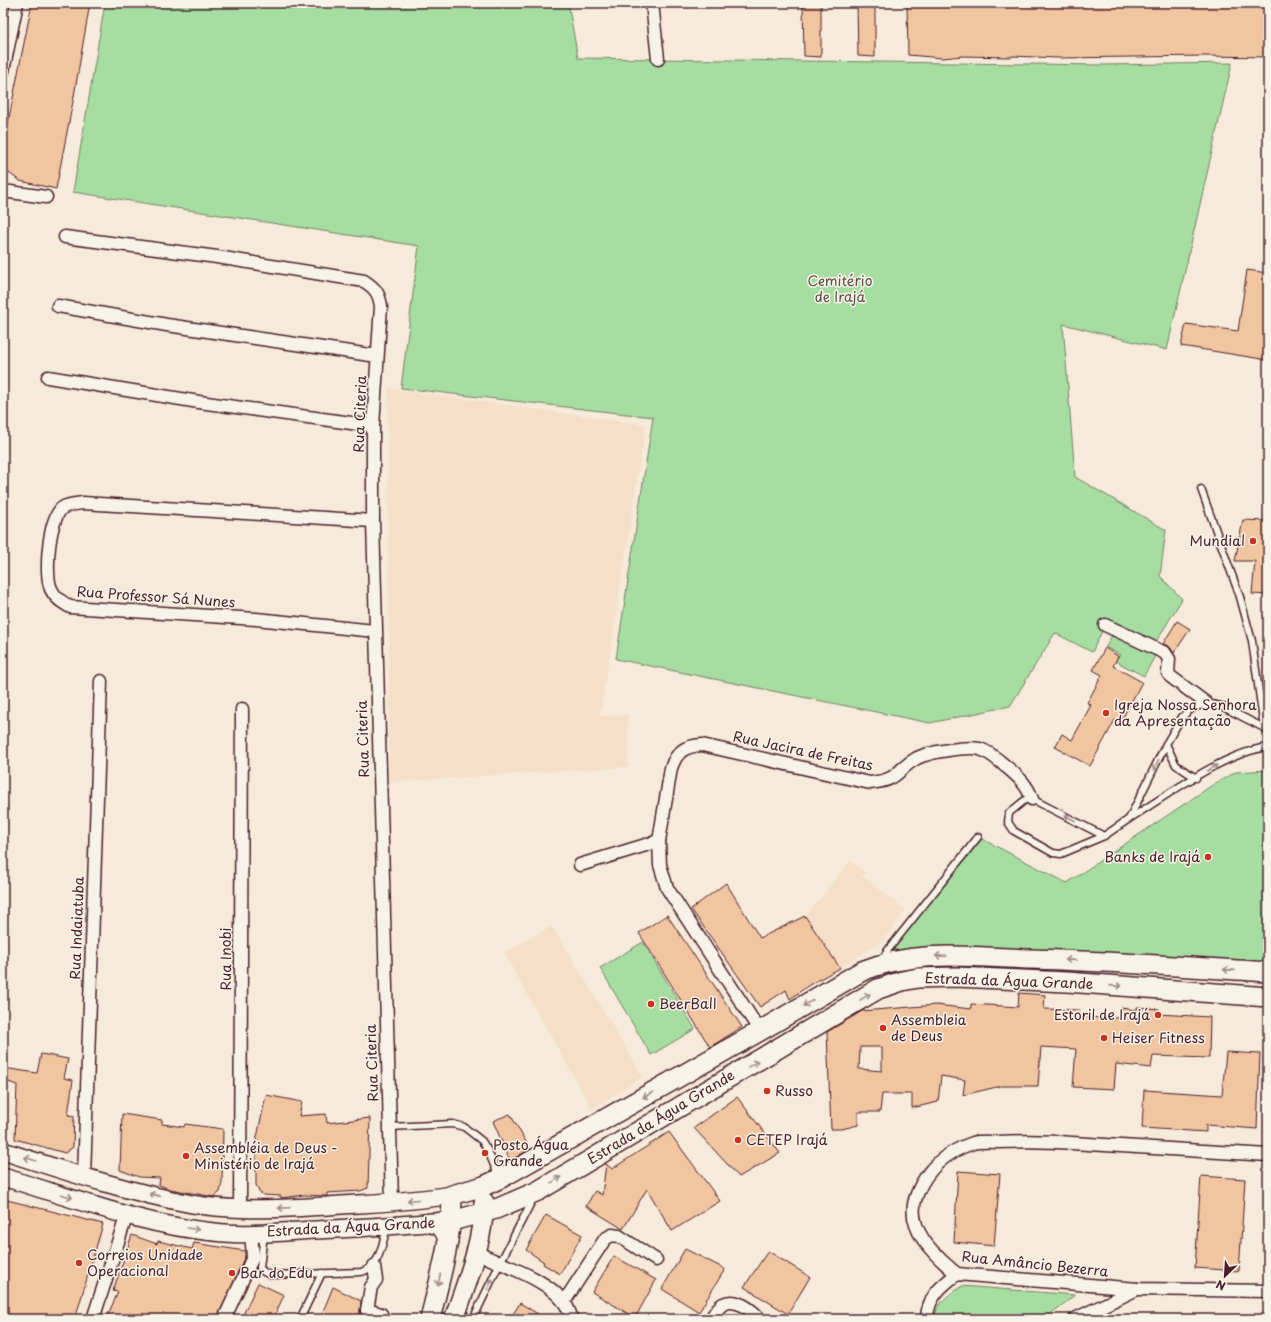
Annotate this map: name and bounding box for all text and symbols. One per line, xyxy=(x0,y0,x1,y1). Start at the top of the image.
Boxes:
park label: Cemitério de Irajá xyxy=(808,270,873,307)
street label: Rua Citeria xyxy=(348,375,371,453)
place label: Mundial xyxy=(1190,530,1245,551)
marker: Mundial xyxy=(1248,536,1258,546)
street label: Rua Professor Sá Nunes xyxy=(76,580,236,613)
place label: Igreja Nossa Senhora da Apresentação xyxy=(1114,694,1257,731)
street label: Rua Citeria xyxy=(351,700,374,778)
marker: Igreja Nossa Senhora da Apresentação xyxy=(1101,708,1111,718)
street label: Rua Jacira de Freitas xyxy=(731,725,875,776)
one-way arrow xyxy=(1152,758,1159,770)
one-way arrow xyxy=(1206,764,1218,772)
one-way arrow xyxy=(1064,813,1076,821)
place label: Banks de Irajá xyxy=(1104,846,1200,867)
marker: Banks de Irajá xyxy=(1203,852,1213,862)
street label: Rua Indaiatuba xyxy=(64,876,89,980)
street label: Rua Inobi xyxy=(215,927,236,991)
one-way arrow xyxy=(935,952,948,959)
one-way arrow xyxy=(1065,956,1078,964)
one-way arrow xyxy=(1223,966,1236,973)
street label: Estrada da Água Grande xyxy=(924,967,1094,994)
one-way arrow xyxy=(1109,982,1122,990)
place label: BeerBall xyxy=(659,993,717,1014)
one-way arrow xyxy=(859,993,871,1001)
marker: BeerBall xyxy=(646,999,656,1009)
one-way arrow xyxy=(802,999,814,1007)
place label: Estoril de Irajá xyxy=(1054,1004,1150,1025)
place label: Assembleia de Deus xyxy=(891,1009,967,1046)
marker: Estoril de Irajá xyxy=(1153,1010,1163,1020)
marker: Assembleia de Deus xyxy=(878,1023,888,1033)
street label: Rua Citeria xyxy=(360,1024,383,1102)
place label: Heiser Fitness xyxy=(1112,1027,1205,1048)
marker: Heiser Fitness xyxy=(1099,1033,1109,1043)
one-way arrow xyxy=(747,1059,759,1067)
street label: Estrada da Água Grande xyxy=(583,1064,739,1169)
place label: Russo xyxy=(775,1080,813,1101)
marker: Russo xyxy=(762,1086,772,1096)
one-way arrow xyxy=(642,1091,654,1099)
place label: CETEP Irajá xyxy=(746,1129,828,1150)
place label: Posto Água Grande xyxy=(493,1134,569,1171)
marker: CETEP Irajá xyxy=(733,1135,743,1145)
place label: Assembléia de Deus - Ministério de Irajá xyxy=(194,1137,338,1174)
marker: Posto Água Grande xyxy=(480,1148,490,1158)
marker: Assembléia de Deus - Ministério de Irajá xyxy=(181,1151,191,1161)
one-way arrow xyxy=(24,1155,36,1163)
one-way arrow xyxy=(550,1175,562,1183)
one-way arrow xyxy=(149,1191,162,1198)
one-way arrow xyxy=(60,1193,73,1200)
one-way arrow xyxy=(407,1197,420,1204)
one-way arrow xyxy=(278,1204,291,1211)
street label: Estrada da Água Grande xyxy=(266,1212,436,1241)
one-way arrow xyxy=(186,1225,199,1233)
place label: Correios Unidade Operacional xyxy=(87,1244,203,1281)
street label: Rua Amâncio Bezerra xyxy=(961,1245,1110,1282)
north arrow xyxy=(1205,1256,1245,1296)
marker: Correios Unidade Operacional xyxy=(74,1258,84,1268)
place label: Bar do Edu xyxy=(240,1262,313,1283)
marker: Bar do Edu xyxy=(227,1268,237,1278)
one-way arrow xyxy=(435,1273,443,1286)
text: N xyxy=(1213,1276,1228,1295)
one-way arrow xyxy=(487,1278,494,1290)

